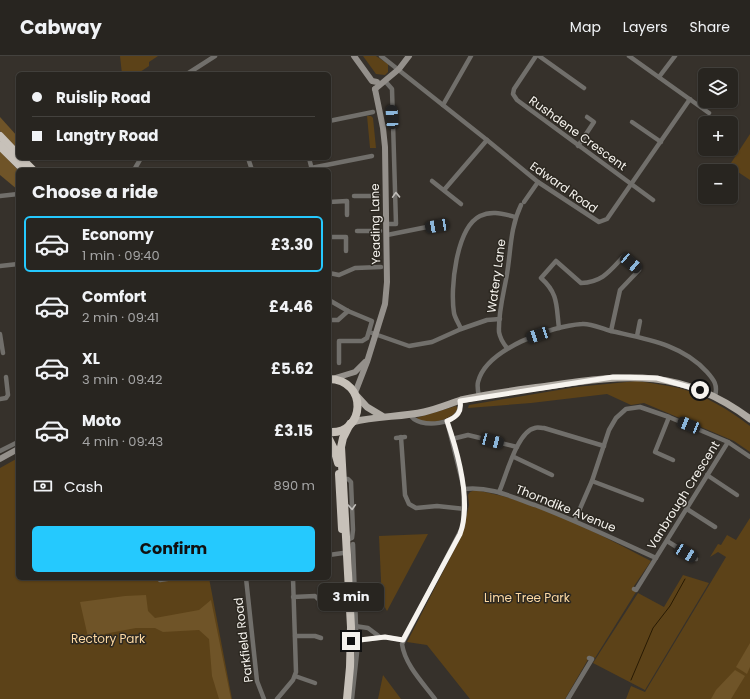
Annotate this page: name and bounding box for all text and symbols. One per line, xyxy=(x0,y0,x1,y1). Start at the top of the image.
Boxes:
text: Cabway xyxy=(20,14,102,41)
text: Map xyxy=(570,17,601,37)
text: Layers xyxy=(623,17,667,37)
text: Share xyxy=(689,17,730,37)
map controls xyxy=(698,68,738,204)
button: layers xyxy=(698,68,738,108)
text: Ruislip Road xyxy=(56,87,151,108)
street label: Rushdene Crescent xyxy=(526,92,630,174)
car xyxy=(385,105,399,129)
button: + xyxy=(698,116,738,156)
text: Langtry Road xyxy=(56,125,159,146)
street label: Edward Road xyxy=(527,157,601,217)
button: − xyxy=(698,164,738,204)
text: Choose a ride xyxy=(32,179,158,204)
street label: Yeading Lane xyxy=(366,183,384,265)
one-way arrow xyxy=(392,192,400,198)
car xyxy=(424,218,450,234)
text: Economy xyxy=(82,224,154,245)
icon: car xyxy=(34,226,70,262)
text: £3.30 xyxy=(271,234,313,255)
street label: Watery Lane xyxy=(482,238,510,314)
text: 1 min · 09:40 xyxy=(82,246,160,265)
car xyxy=(618,251,644,275)
text: Comfort xyxy=(82,286,146,307)
icon: car xyxy=(34,288,70,324)
text: £4.46 xyxy=(269,296,313,317)
text: 2 min · 09:41 xyxy=(82,308,159,327)
car xyxy=(525,326,551,344)
text: XL xyxy=(82,348,100,369)
icon: car xyxy=(34,350,70,386)
text: £5.62 xyxy=(271,358,313,379)
text: 3 min · 09:42 xyxy=(82,370,163,389)
route start xyxy=(691,381,709,399)
text: Moto xyxy=(82,410,121,431)
icon: car xyxy=(34,412,70,448)
car xyxy=(676,415,702,435)
text: £3.15 xyxy=(274,420,313,441)
text: 4 min · 09:43 xyxy=(82,432,163,451)
car xyxy=(479,432,505,450)
street label: Vanbrough Crescent xyxy=(643,437,723,553)
icon: cash xyxy=(32,475,54,497)
text: Cash xyxy=(64,476,103,497)
text: 890 m xyxy=(274,476,315,495)
street label: Thorndike Avenue xyxy=(513,480,619,536)
one-way arrow xyxy=(348,504,357,510)
button: Confirm xyxy=(32,526,315,572)
car xyxy=(673,542,699,564)
callout: 3 min xyxy=(318,583,384,611)
text: 3 min xyxy=(333,587,370,606)
park label: Lime Tree Park xyxy=(484,589,571,606)
street label: Parkfield Road xyxy=(229,597,257,683)
park label: Rectory Park xyxy=(71,630,146,647)
route end xyxy=(342,632,360,650)

